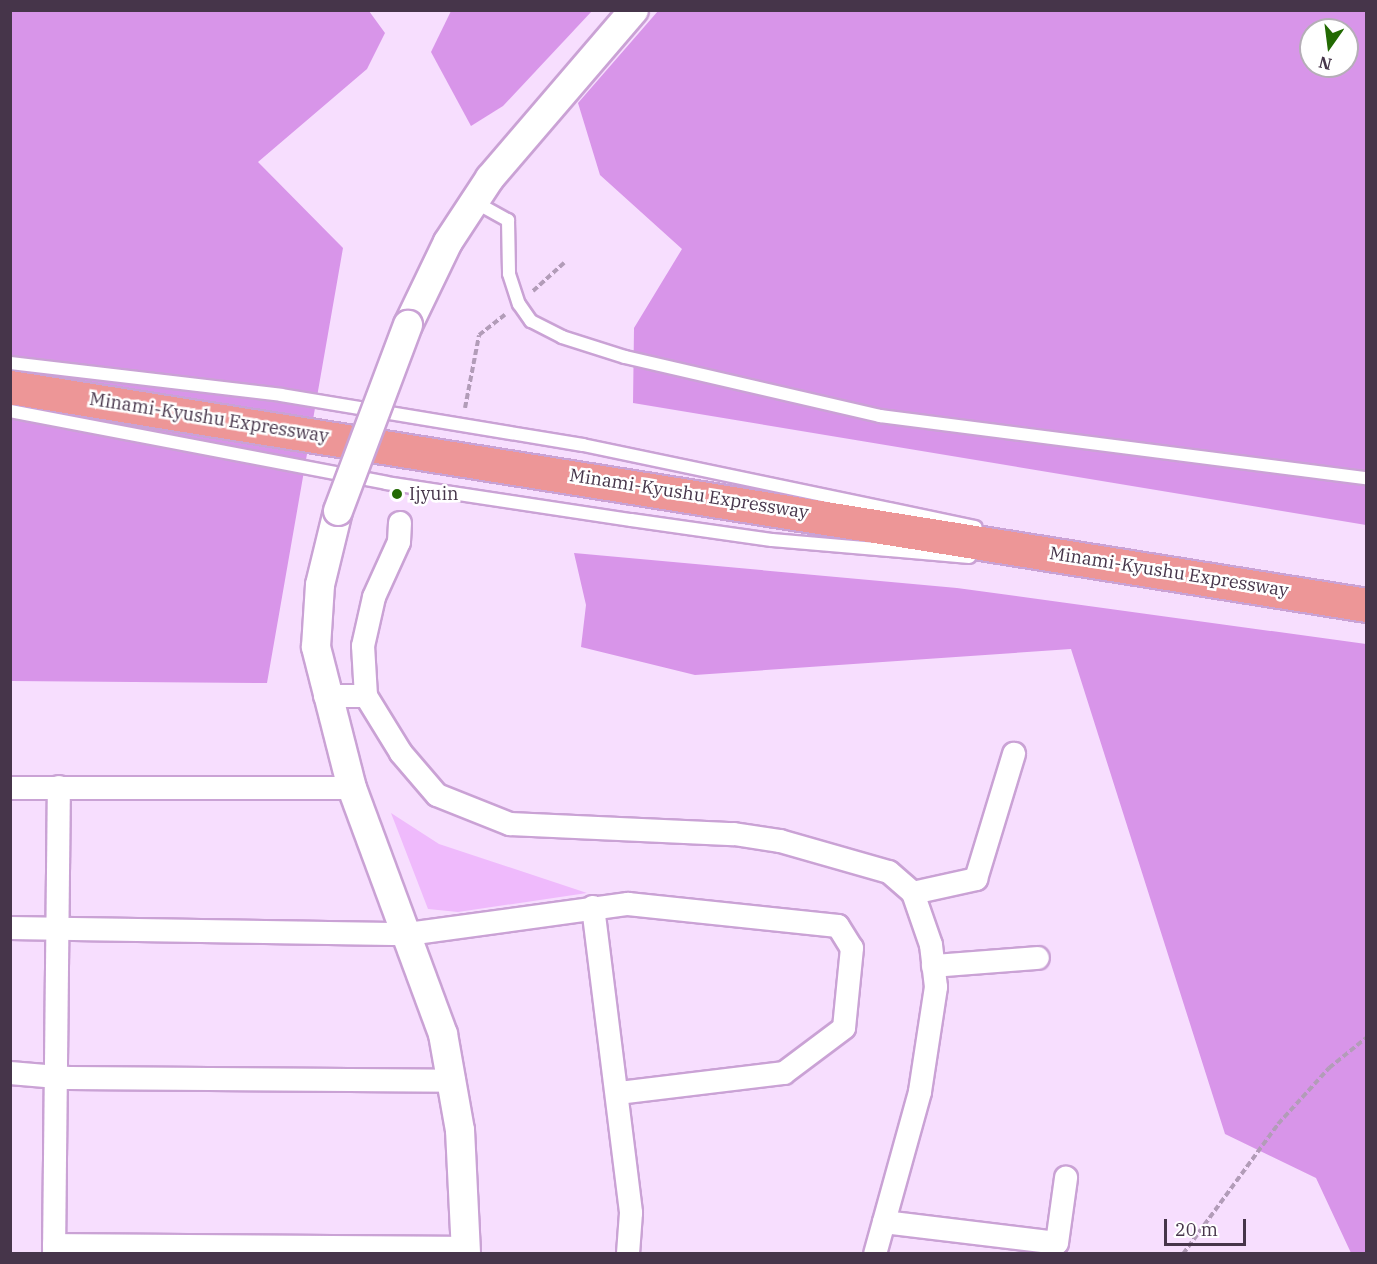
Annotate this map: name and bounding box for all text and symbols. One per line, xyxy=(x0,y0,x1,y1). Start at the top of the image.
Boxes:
north arrow xyxy=(1299,18,1359,78)
text: N xyxy=(1317,52,1334,75)
street label: Minami-Kyushu Expressway xyxy=(88,388,330,448)
street label: Minami-Kyushu Expressway xyxy=(568,464,810,524)
place label: Ijyuin xyxy=(409,483,459,505)
marker: Ijyuin xyxy=(390,487,404,501)
street label: Minami-Kyushu Expressway xyxy=(1048,542,1290,602)
scale bar xyxy=(1167,1207,1250,1245)
text: 20 m xyxy=(1175,1218,1218,1241)

